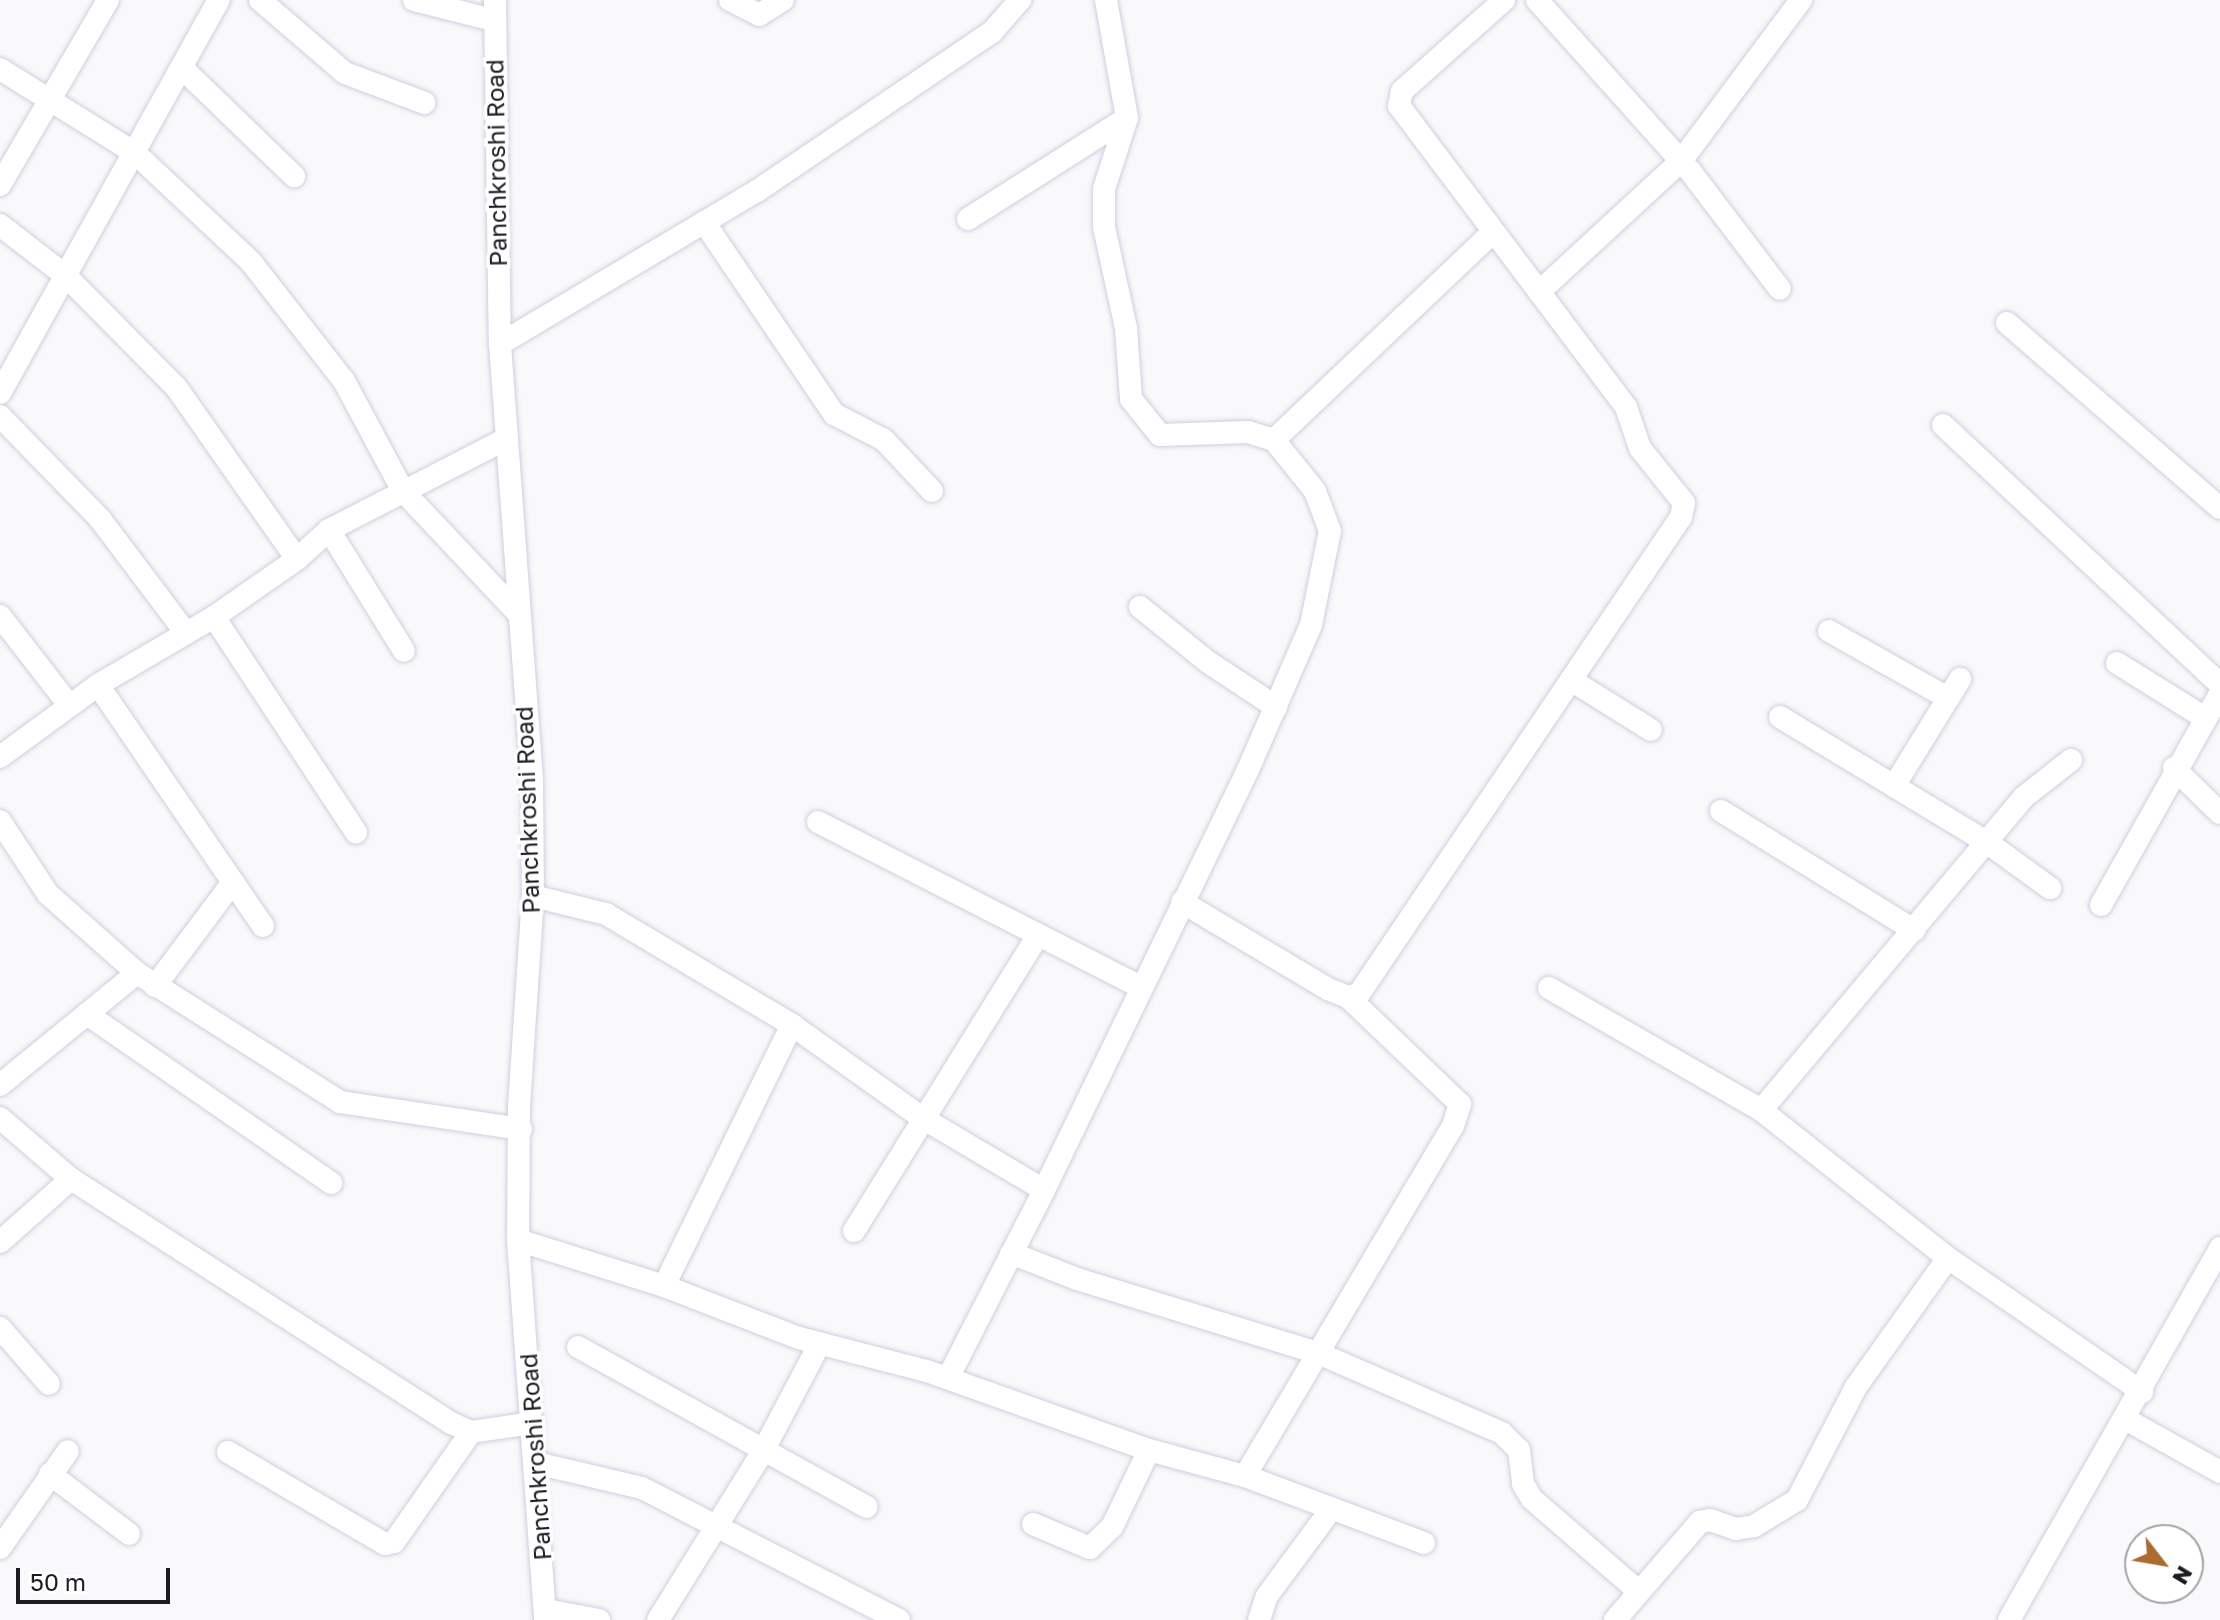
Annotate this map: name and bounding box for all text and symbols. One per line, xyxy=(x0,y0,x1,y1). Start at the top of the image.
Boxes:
street label: Panchkroshi Road xyxy=(480,59,512,267)
street label: Panchkroshi Road xyxy=(509,706,545,914)
street label: Panchkroshi Road xyxy=(513,1353,557,1561)
north arrow xyxy=(2124,1524,2204,1604)
scale bar xyxy=(20,1552,174,1602)
text: N xyxy=(2167,1561,2199,1590)
text: 50 m xyxy=(30,1567,86,1596)

